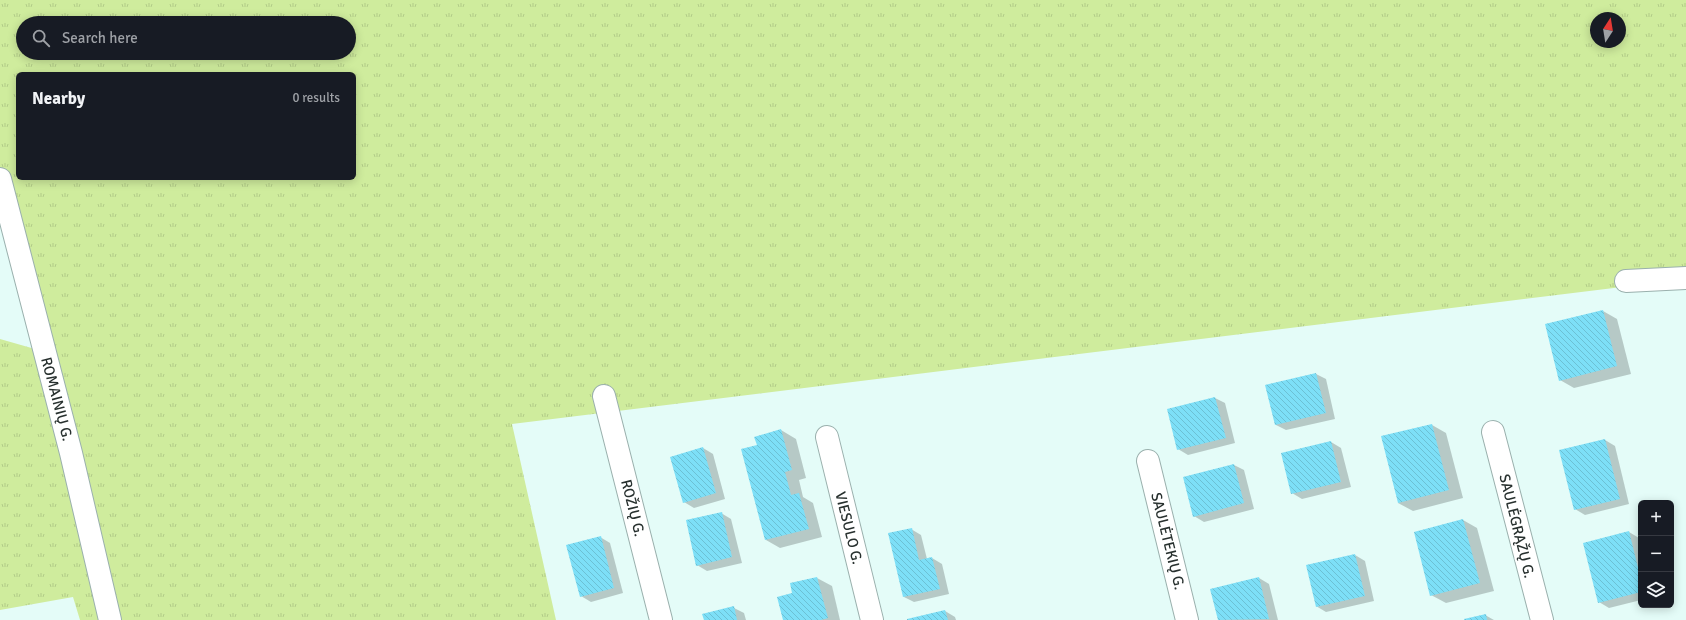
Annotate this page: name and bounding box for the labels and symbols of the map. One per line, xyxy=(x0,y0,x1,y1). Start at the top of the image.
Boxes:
north arrow xyxy=(1590,12,1626,48)
street label: ROMAINIŲ G. xyxy=(37,355,77,443)
street label: SAULĖGRĄŽŲ G. xyxy=(1495,472,1539,580)
street label: ROŽIŲ G. xyxy=(617,478,649,538)
street label: VIESULO G. xyxy=(831,490,867,566)
street label: SAULĖTEKIŲ G. xyxy=(1147,491,1189,592)

